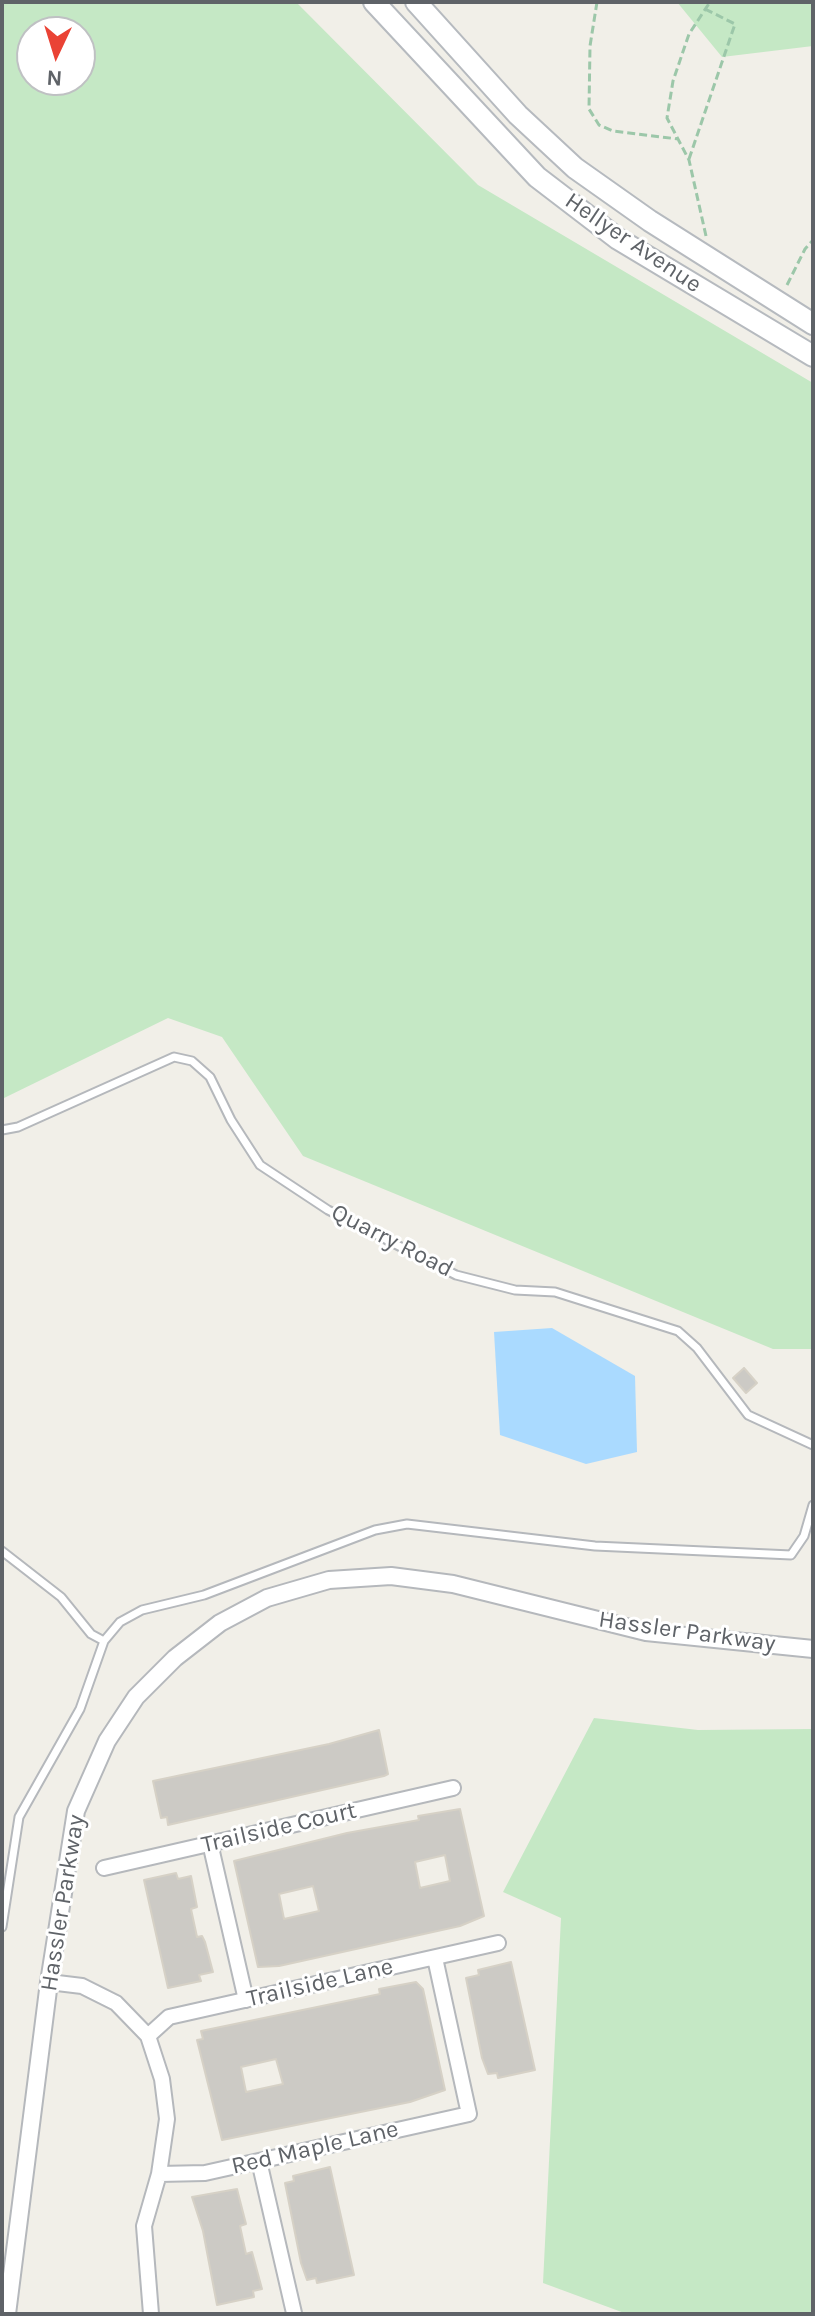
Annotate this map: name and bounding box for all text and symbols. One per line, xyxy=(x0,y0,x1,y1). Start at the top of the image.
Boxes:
north arrow xyxy=(16,16,96,96)
text: N xyxy=(46,64,63,91)
street label: Hellyer Avenue xyxy=(559,187,707,299)
street label: Quarry Road xyxy=(326,1198,458,1284)
street label: Hassler Parkway xyxy=(597,1605,777,1659)
street label: Trailside Court xyxy=(199,1796,359,1860)
street label: Hassler Parkway xyxy=(35,1813,91,1993)
street label: Trailside Lane xyxy=(244,1952,396,2014)
street label: Red Maple Lane xyxy=(229,2115,401,2181)

